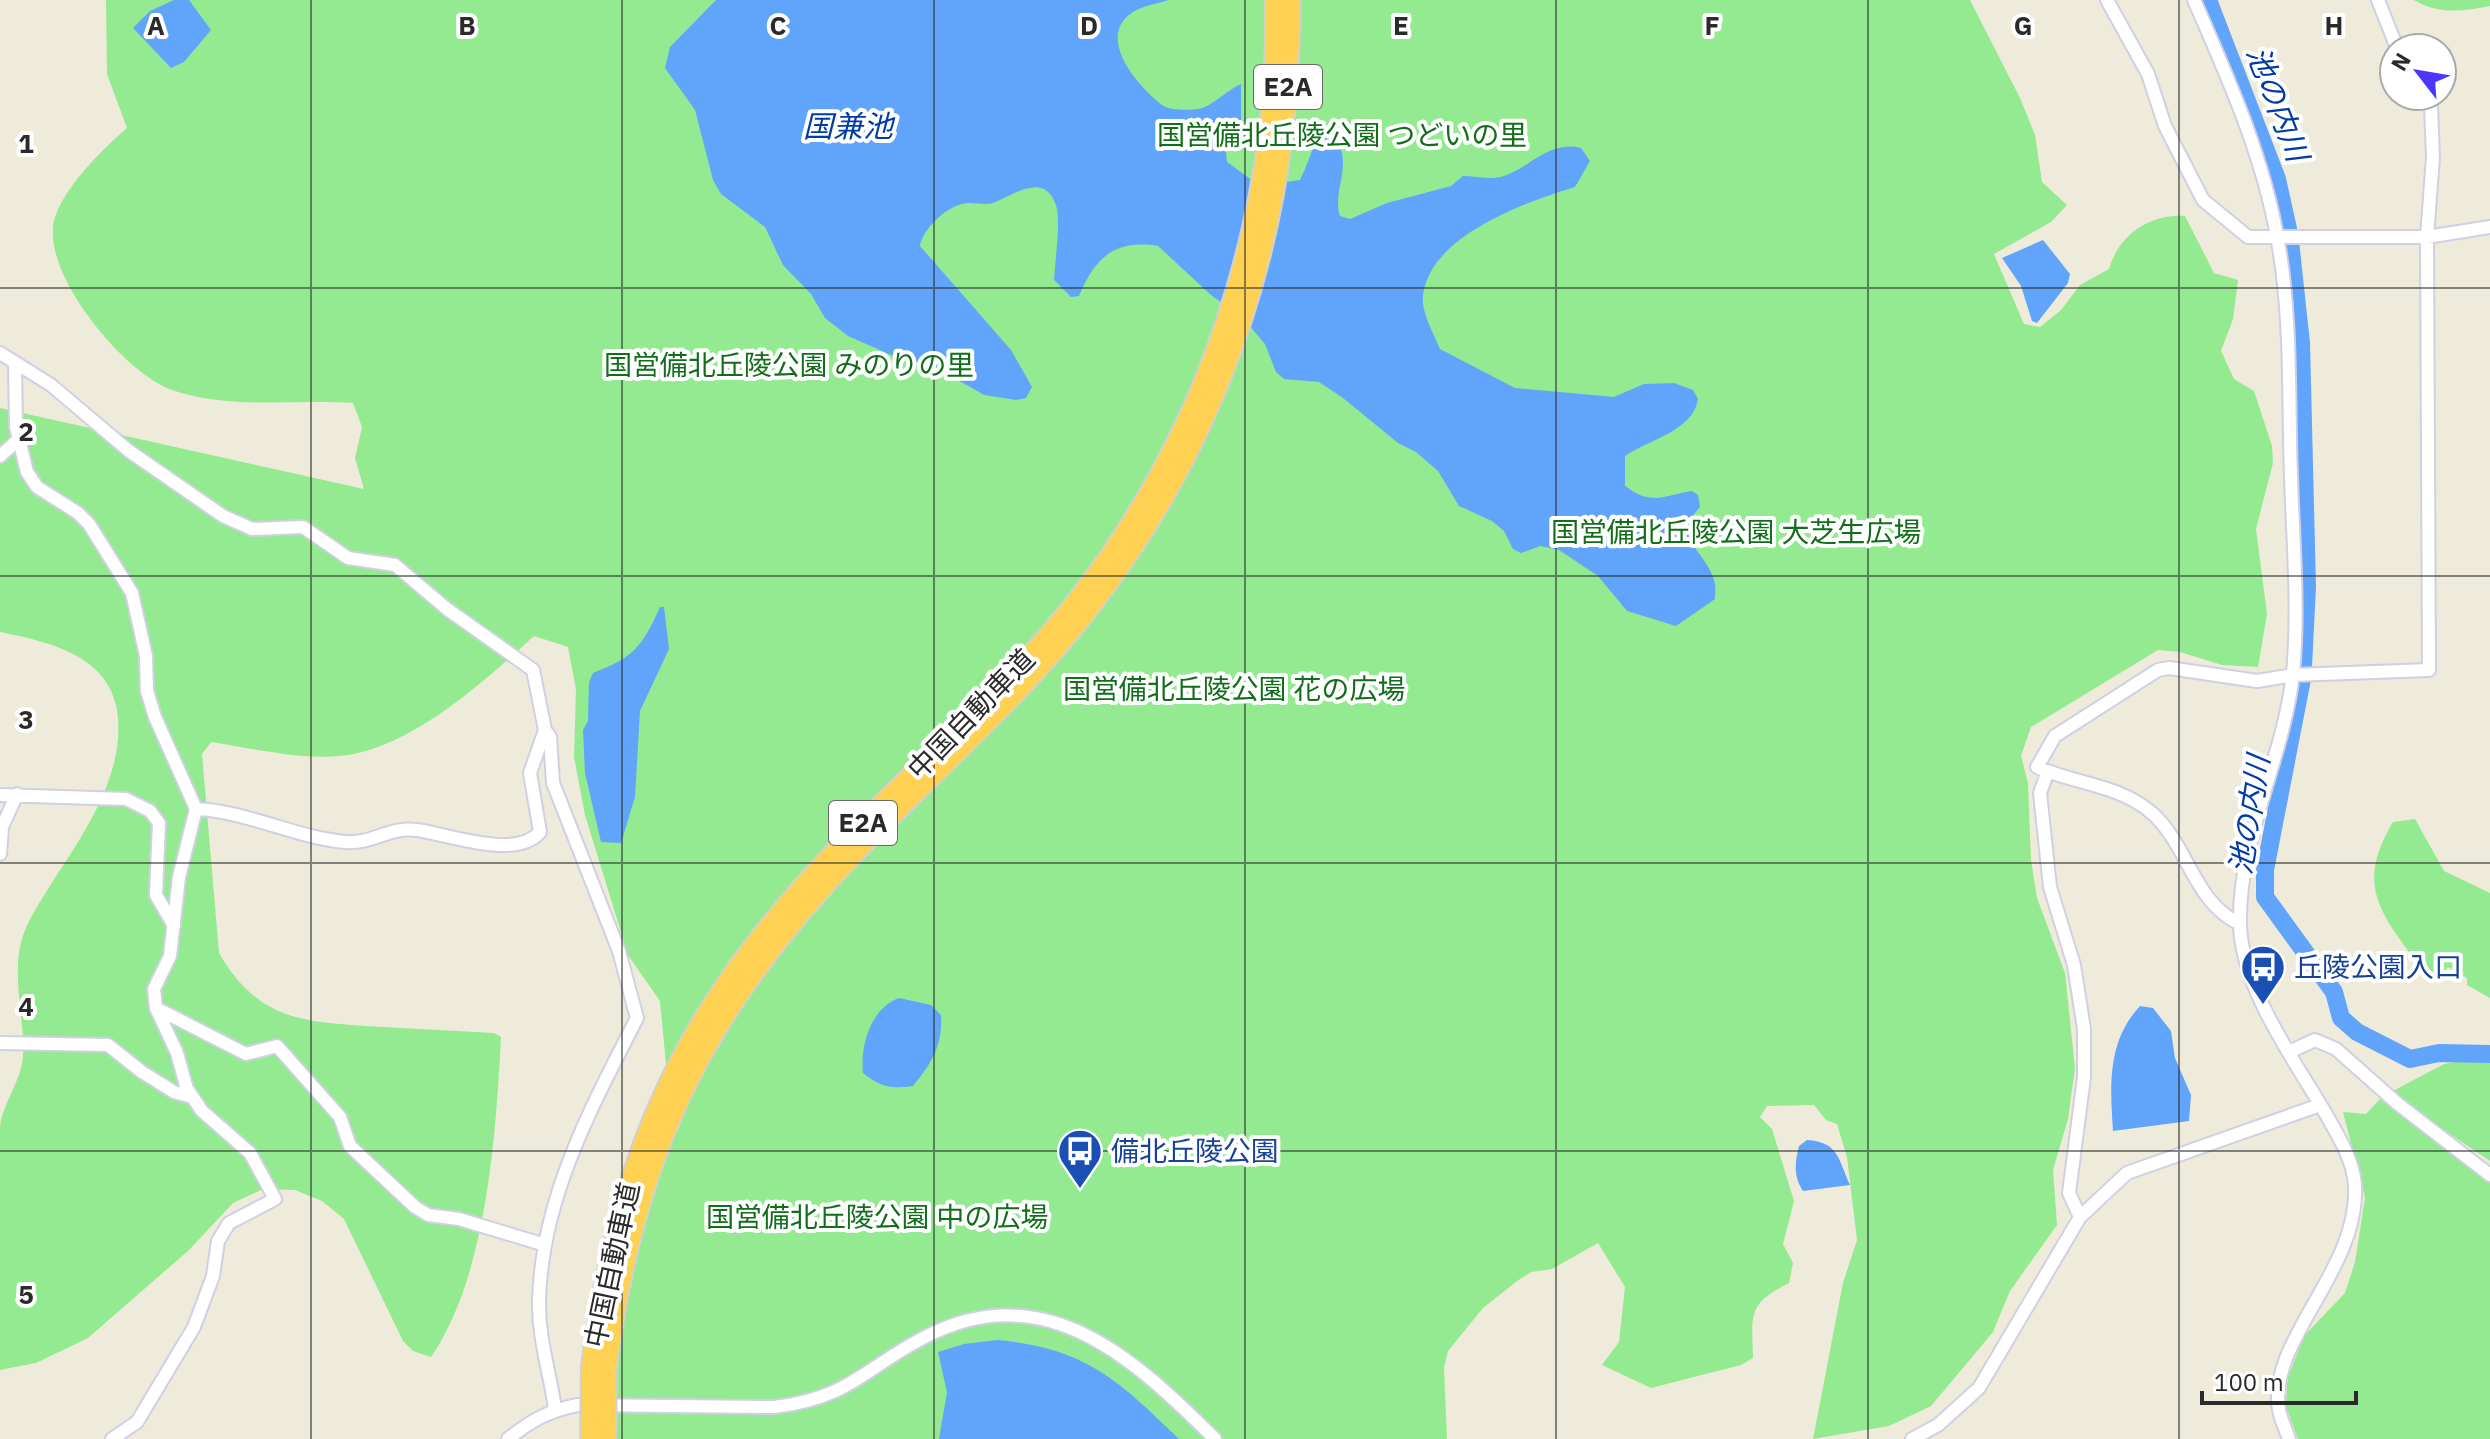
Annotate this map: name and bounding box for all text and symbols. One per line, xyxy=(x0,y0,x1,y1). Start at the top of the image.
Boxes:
text: A xyxy=(147,8,165,42)
text: B xyxy=(458,8,476,42)
text: C xyxy=(770,8,787,42)
text: D xyxy=(1080,8,1098,42)
text: E xyxy=(1393,8,1409,42)
text: F xyxy=(1704,8,1720,42)
text: G xyxy=(2014,8,2032,42)
text: H xyxy=(2325,8,2343,42)
north arrow xyxy=(2378,32,2458,112)
water label: 池の内川 xyxy=(2239,40,2319,169)
text: N xyxy=(2384,47,2417,76)
road number: E2A xyxy=(1254,65,1322,109)
water label: 国兼池 xyxy=(803,106,896,145)
park label: 国営備北丘陵公園 つどいの里 xyxy=(1157,116,1527,153)
text: 1 xyxy=(18,126,34,160)
park label: 国営備北丘陵公園 みのりの里 xyxy=(604,346,974,383)
text: 2 xyxy=(18,414,34,448)
park label: 国営備北丘陵公園 大芝生広場 xyxy=(1551,513,1921,550)
street label: 中国自動車道 xyxy=(899,640,1042,787)
park label: 国営備北丘陵公園 花の広場 xyxy=(1063,670,1405,707)
text: 3 xyxy=(18,702,34,736)
water label: 池の内川 xyxy=(2220,749,2278,877)
road number: E2A xyxy=(829,801,897,845)
bus stop icon: 丘陵公園入口 xyxy=(2239,943,2287,1006)
place label: 丘陵公園入口 xyxy=(2294,948,2462,985)
text: 4 xyxy=(18,989,34,1023)
bus stop icon: 備北丘陵公園 xyxy=(1056,1127,1104,1190)
place label: 備北丘陵公園 xyxy=(1111,1132,1279,1169)
street label: 中国自動車道 xyxy=(576,1179,647,1351)
park label: 国営備北丘陵公園 中の広場 xyxy=(706,1198,1048,1235)
text: 5 xyxy=(18,1277,34,1311)
scale bar xyxy=(2202,1355,2356,1405)
text: 100 m xyxy=(2214,1366,2284,1398)

